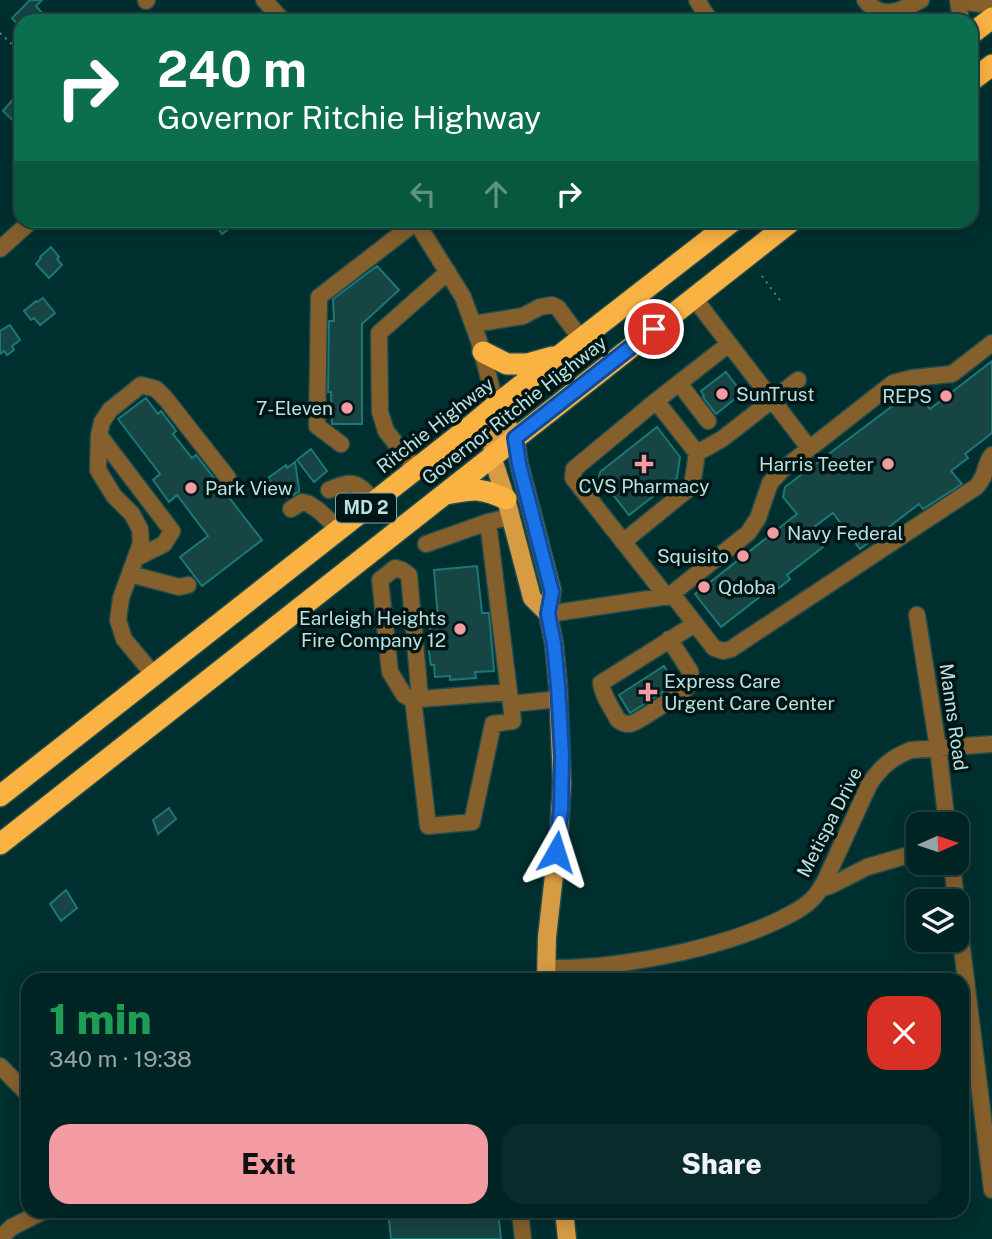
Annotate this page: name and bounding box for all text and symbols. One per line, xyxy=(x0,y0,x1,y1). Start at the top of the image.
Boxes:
text: 240 m xyxy=(157,40,307,98)
icon: right xyxy=(42,42,133,133)
text: Governor Ritchie Highway xyxy=(157,99,541,136)
icon: left xyxy=(404,175,442,213)
icon: ahead xyxy=(477,175,515,213)
icon: right xyxy=(550,175,588,213)
pin xyxy=(624,299,684,359)
icon: arrive xyxy=(635,310,673,348)
street label: Governor Ritchie Highway xyxy=(417,331,611,489)
street label: Ritchie Highway xyxy=(372,372,498,478)
place label: SunTrust xyxy=(736,383,815,405)
place label: REPS xyxy=(882,385,932,407)
marker: SunTrust xyxy=(714,386,730,402)
marker: REPS xyxy=(938,388,954,404)
place label: 7-Eleven xyxy=(256,397,333,419)
marker: 7-Eleven xyxy=(339,400,355,416)
place label: Harris Teeter xyxy=(759,453,874,475)
marker: CVS Pharmacy xyxy=(636,456,652,472)
marker: Harris Teeter xyxy=(880,456,896,472)
place label: CVS Pharmacy xyxy=(579,475,709,497)
place label: Park View xyxy=(205,477,293,499)
marker: Park View xyxy=(183,480,199,496)
road number: MD 2 xyxy=(336,494,396,522)
place label: Navy Federal xyxy=(787,522,903,544)
marker: Navy Federal xyxy=(765,525,781,541)
place label: Squisito xyxy=(657,545,729,567)
marker: Squisito xyxy=(735,548,751,564)
place label: Qdoba xyxy=(718,576,776,598)
marker: Qdoba xyxy=(696,579,712,595)
place label: Earleigh Heights Fire Company 12 xyxy=(299,607,446,651)
marker: Earleigh Heights Fire Company 12 xyxy=(452,621,468,637)
street label: Manns Road xyxy=(936,662,972,772)
place label: Express Care Urgent Care Center xyxy=(664,670,835,714)
marker: Express Care Urgent Care Center xyxy=(638,682,658,702)
street label: Metispa Drive xyxy=(792,763,866,881)
north arrow xyxy=(906,812,970,875)
map controls xyxy=(906,812,969,952)
position arrow xyxy=(519,815,593,889)
button: layers xyxy=(906,889,969,952)
text: 1 min xyxy=(49,994,152,1043)
button: close xyxy=(867,996,941,1070)
text: 340 m · 19:38 xyxy=(49,1045,192,1072)
button: Exit xyxy=(49,1124,488,1204)
button: Share xyxy=(502,1124,941,1204)

